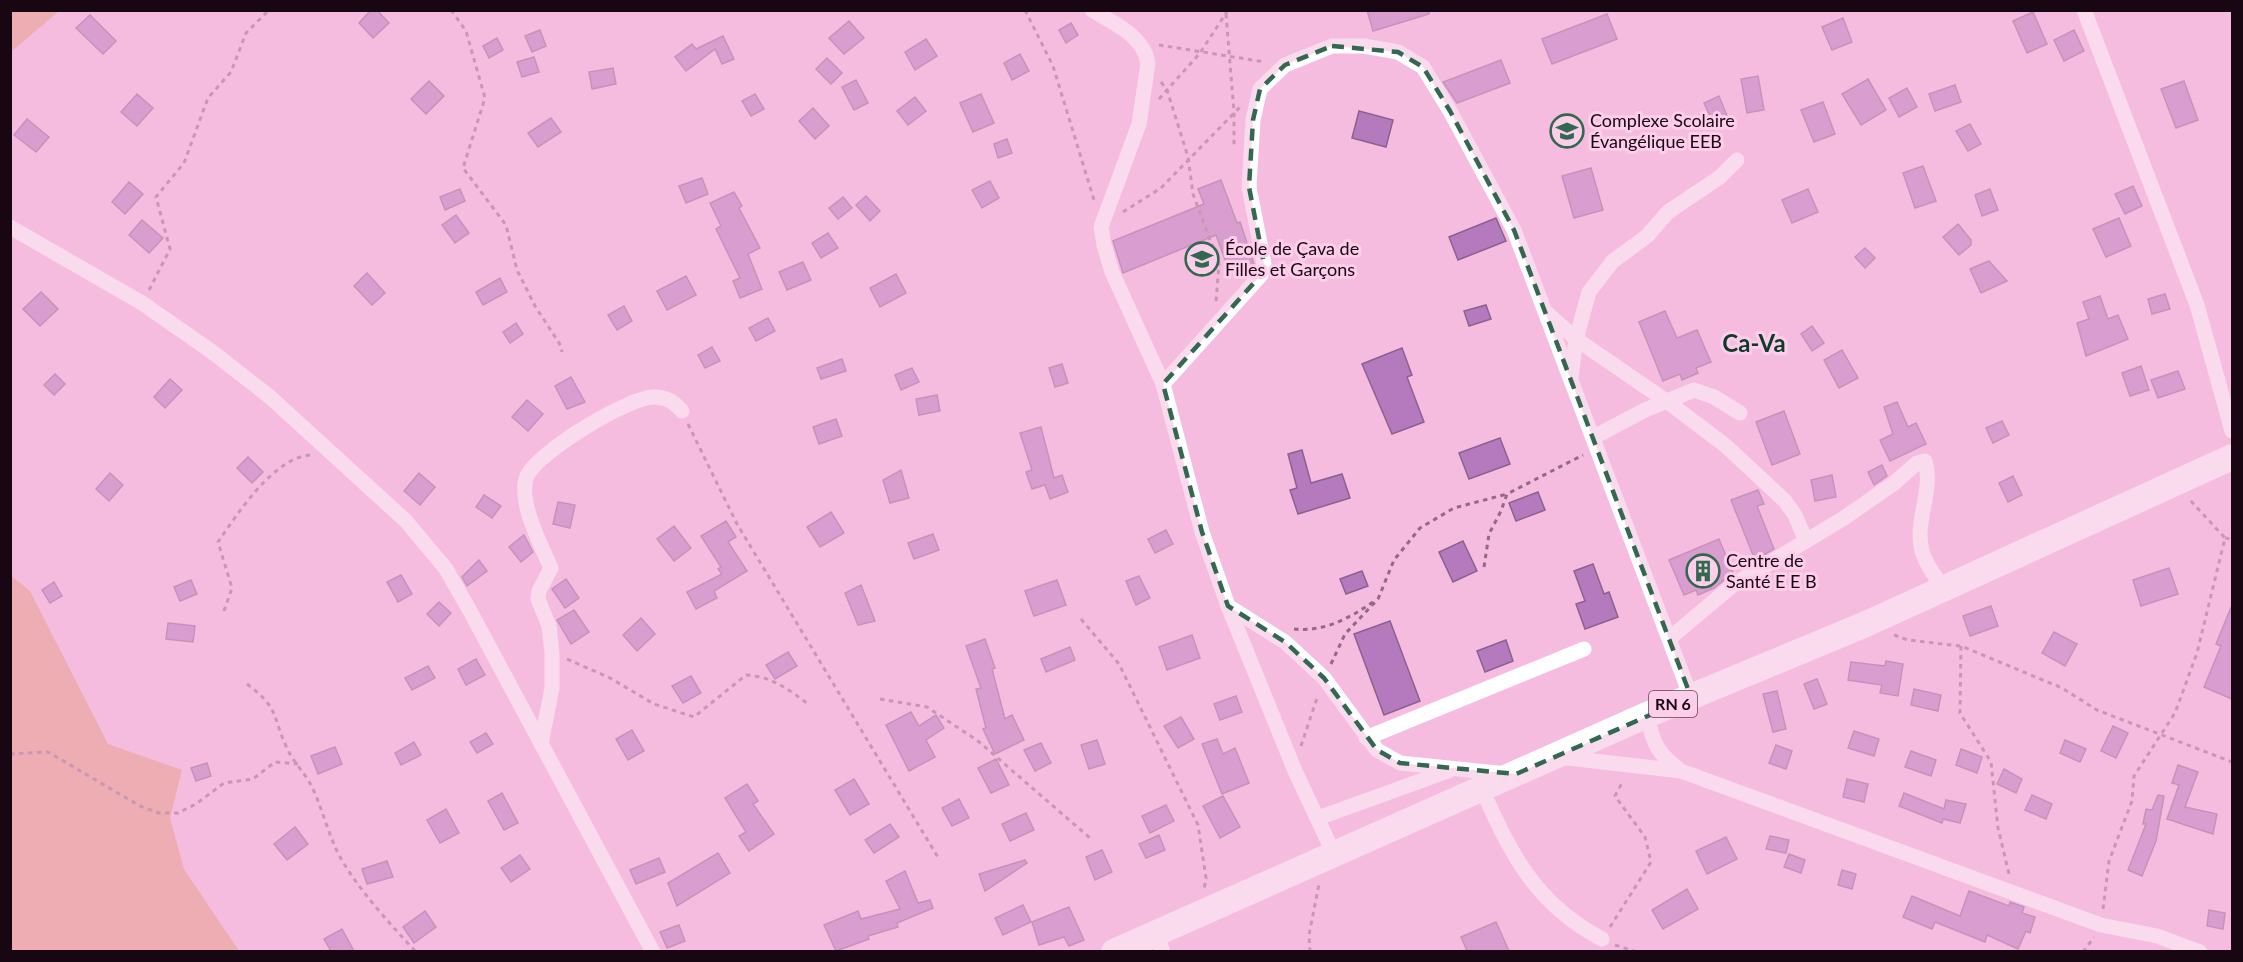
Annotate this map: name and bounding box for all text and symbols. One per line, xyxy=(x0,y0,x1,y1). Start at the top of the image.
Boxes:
place label: Complexe Scolaire Évangélique EEB xyxy=(1590,109,1735,152)
school or university icon: Complexe Scolaire Évangélique EEB xyxy=(1549,113,1585,149)
place label: École de Çava de Filles et Garçons xyxy=(1225,237,1359,280)
school or university icon: École de Çava de Filles et Garçons xyxy=(1184,241,1220,277)
district label: Ca-Va xyxy=(1722,328,1786,357)
place label: Centre de Santé E E B xyxy=(1726,549,1817,592)
building icon: Centre de Santé E E B xyxy=(1685,553,1721,589)
road number: RN 6 xyxy=(1649,691,1697,717)

